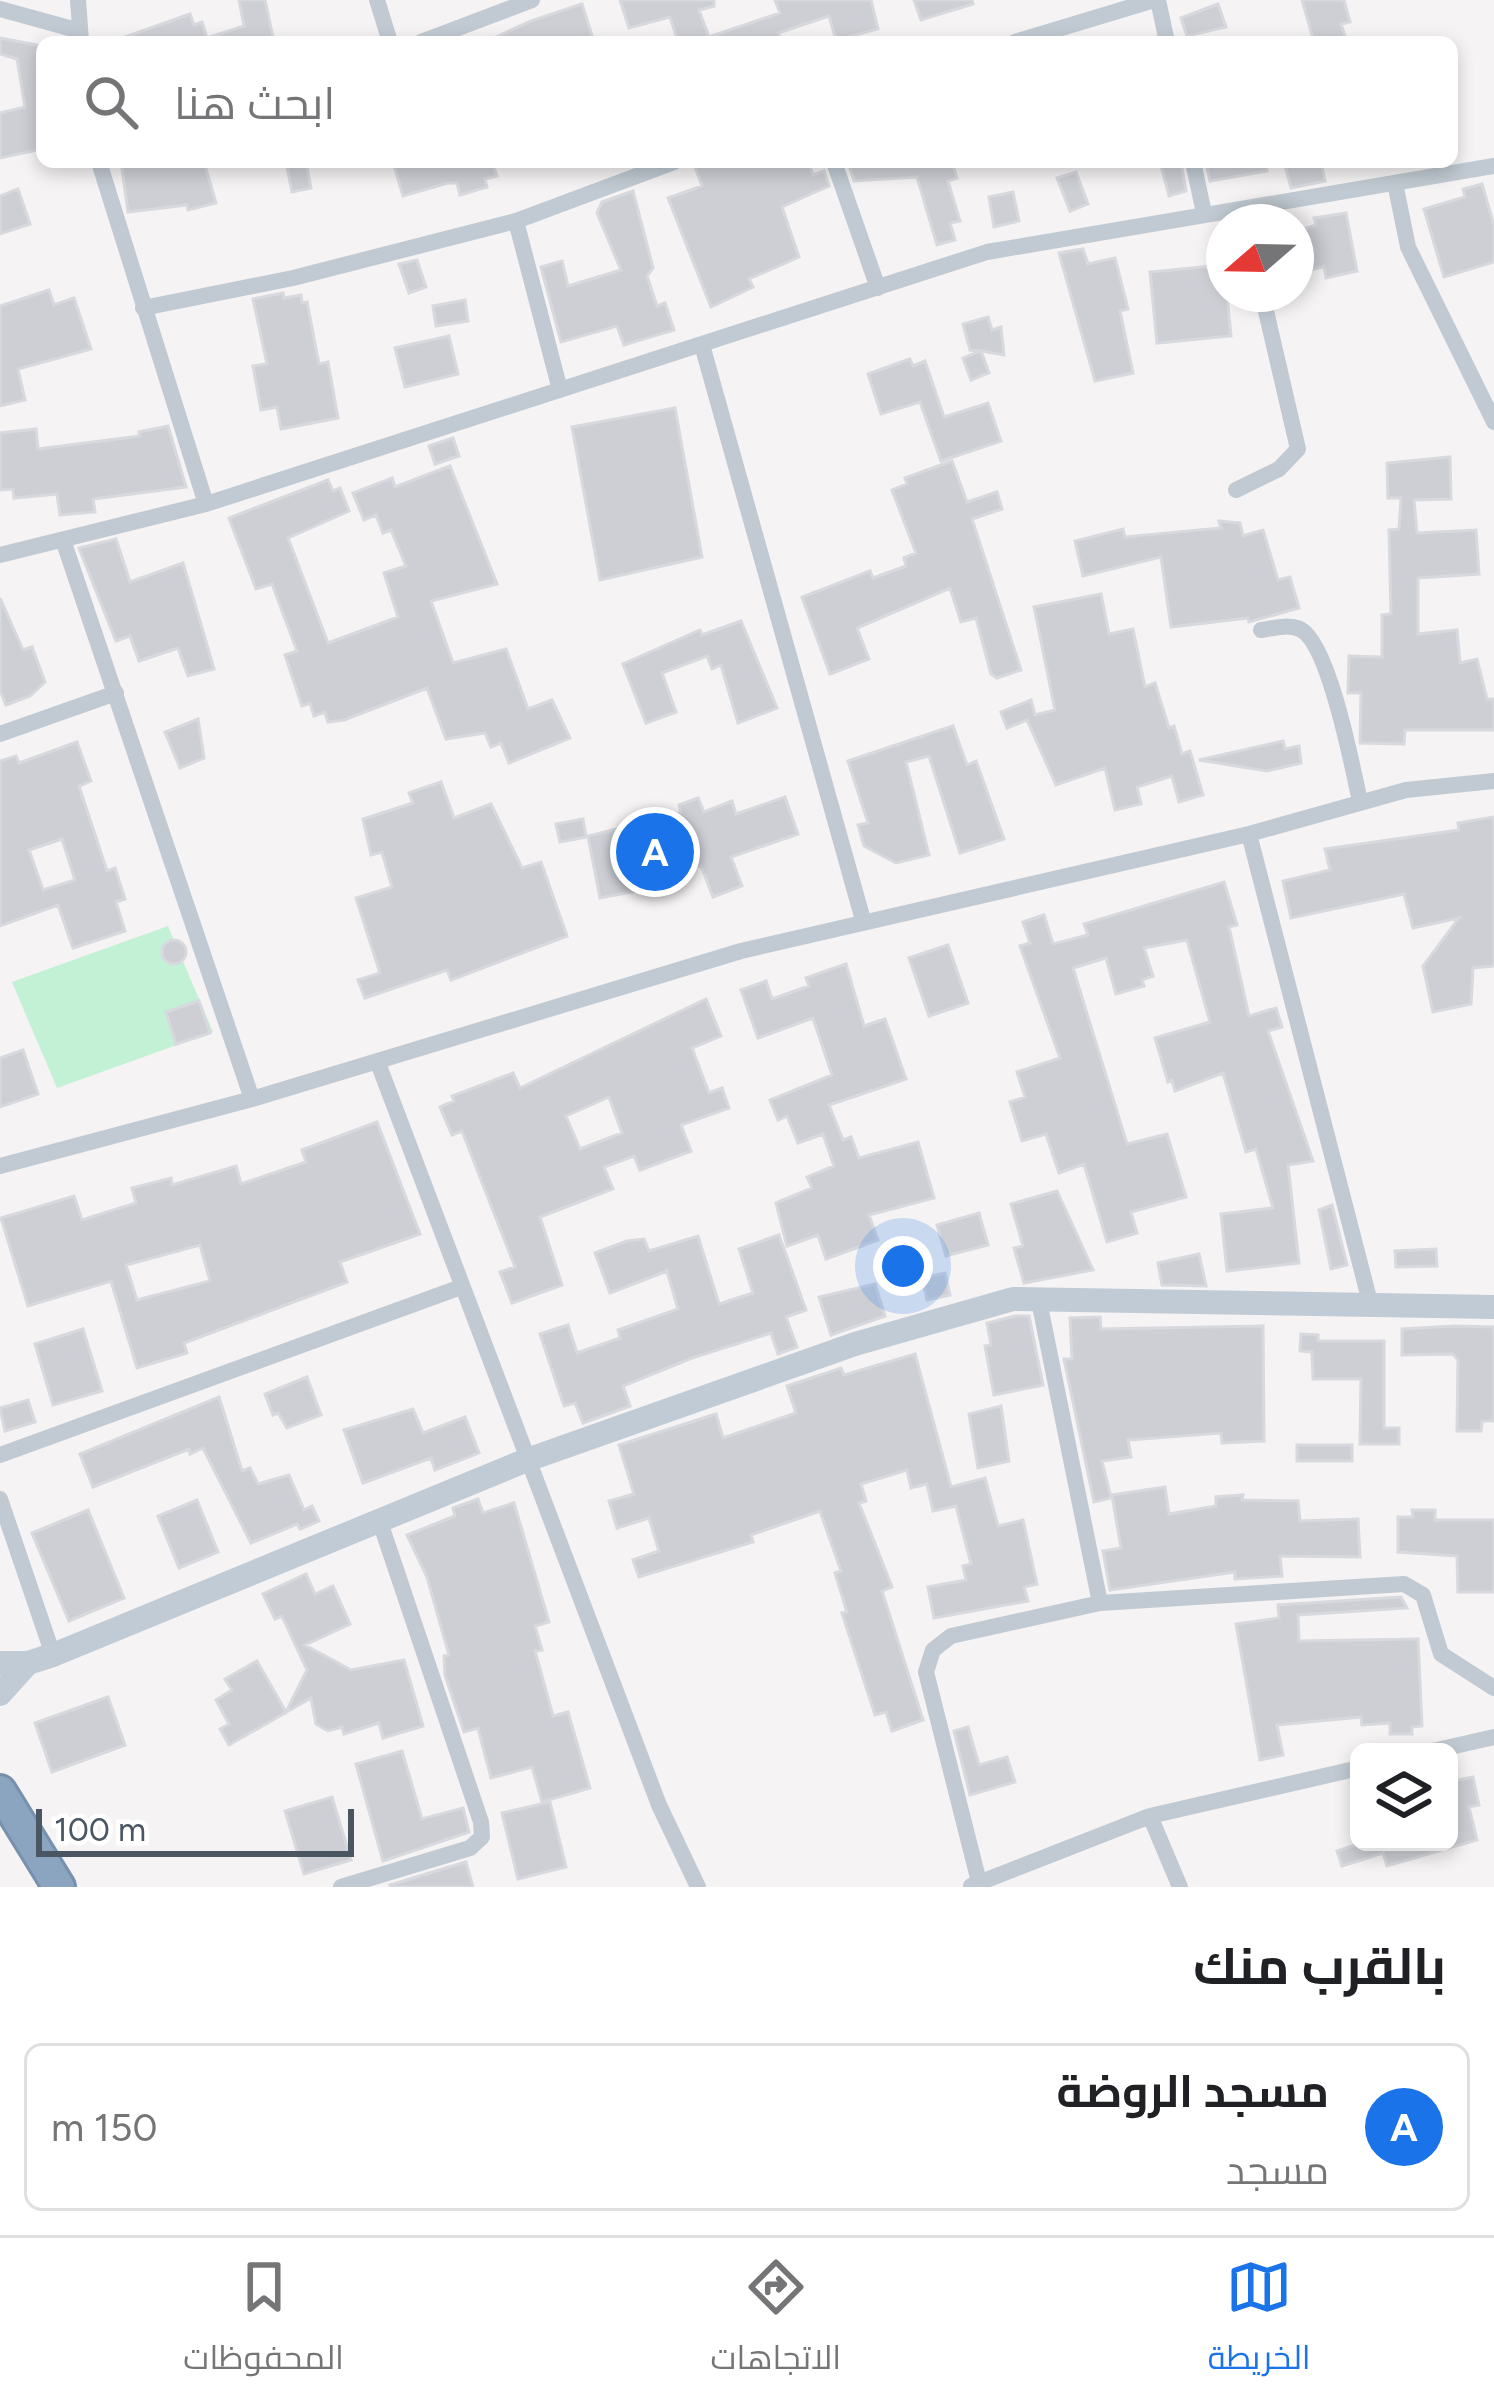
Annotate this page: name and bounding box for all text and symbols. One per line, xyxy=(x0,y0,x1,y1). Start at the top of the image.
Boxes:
search box xyxy=(36,36,1458,168)
icon: search xyxy=(78,69,144,135)
text: ابحث هنا xyxy=(174,76,335,130)
north arrow xyxy=(1206,204,1314,312)
pin: A xyxy=(616,807,694,897)
your location xyxy=(873,1236,933,1296)
map controls xyxy=(1350,1743,1458,1851)
button: layers xyxy=(1350,1743,1458,1851)
scale bar xyxy=(36,1803,354,1856)
text: 100 m xyxy=(54,1810,146,1849)
text: بالقرب منك xyxy=(1193,1936,1446,1997)
text: مسجد الروضة xyxy=(1056,2064,1329,2118)
text: 150 m xyxy=(51,2104,157,2151)
text: A xyxy=(1390,2104,1418,2151)
text: مسجد xyxy=(1226,2147,1329,2194)
tab: المحفوظات xyxy=(183,2254,344,2388)
tab: الاتجاهات xyxy=(711,2254,841,2388)
tab: الخريطة xyxy=(1208,2254,1311,2388)

